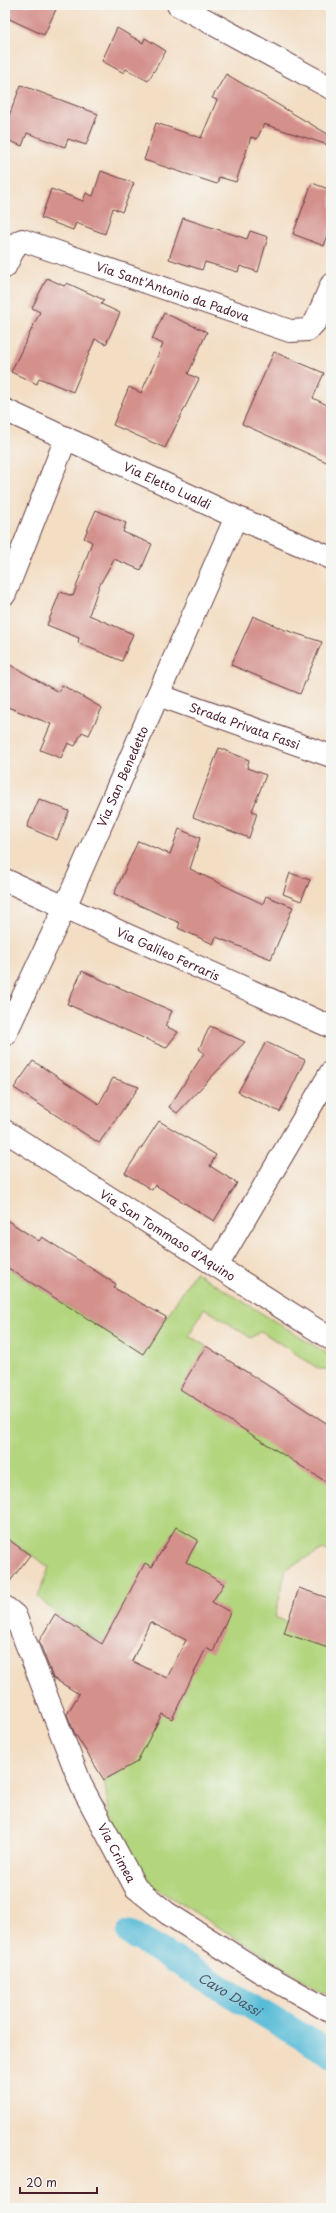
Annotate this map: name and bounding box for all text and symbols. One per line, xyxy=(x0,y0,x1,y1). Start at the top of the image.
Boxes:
street label: Via Sant'Antonio da Padova xyxy=(94,257,253,326)
street label: Via Eletto Lualdi xyxy=(121,457,214,513)
street label: Strada Privata Fassi xyxy=(187,698,303,753)
street label: Via San Benedetto xyxy=(92,723,152,830)
street label: Via Galileo Ferraris xyxy=(114,922,223,985)
street label: Via San Tommaso d'Aquino xyxy=(96,1185,239,1285)
street label: Via Crimea xyxy=(94,1820,141,1886)
water label: Cavo Dassi xyxy=(195,1967,267,2021)
scale bar xyxy=(20,2169,97,2195)
text: 20 m xyxy=(26,2173,57,2191)

